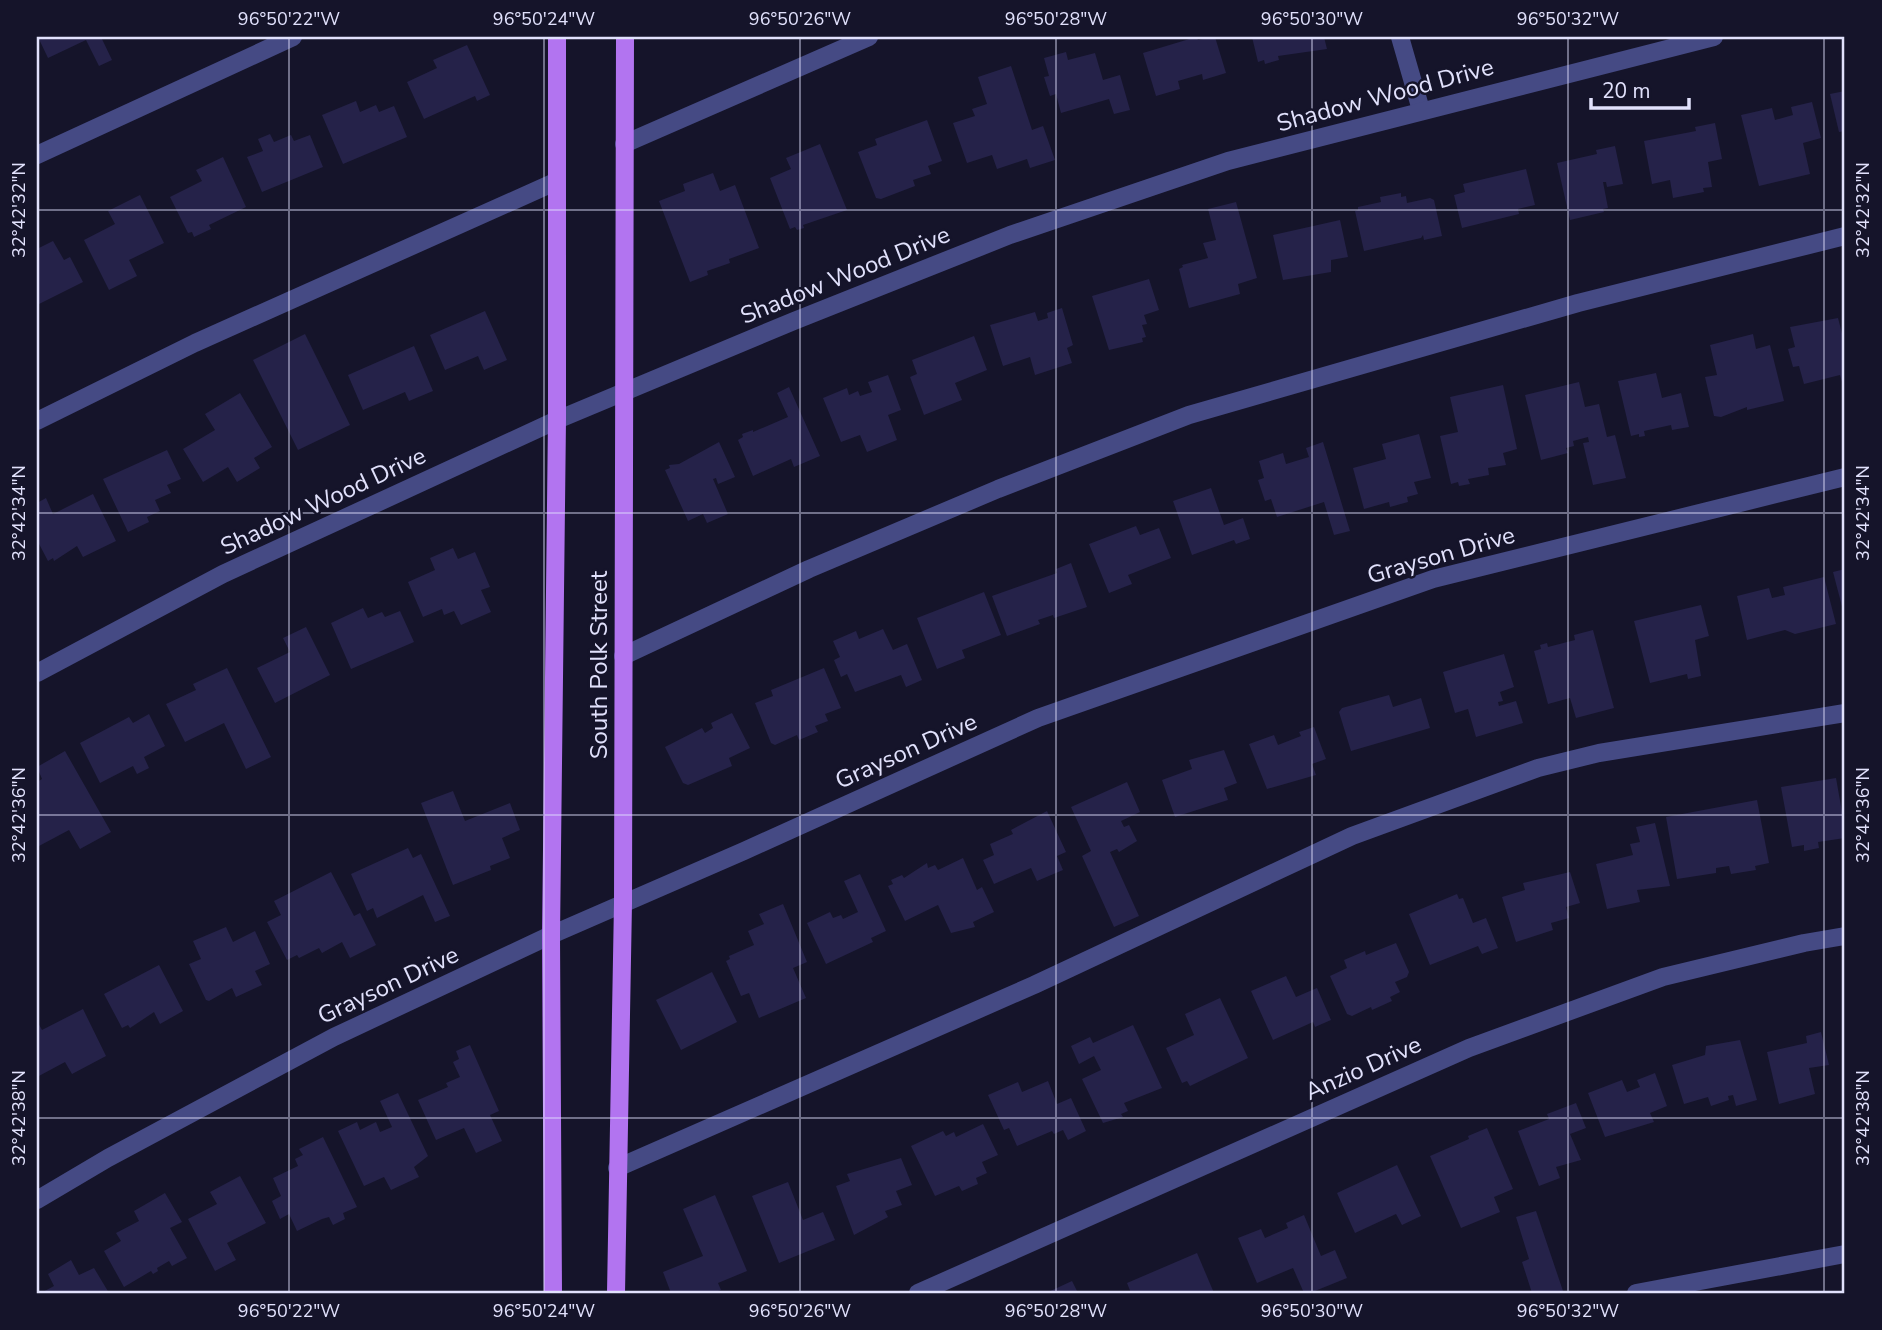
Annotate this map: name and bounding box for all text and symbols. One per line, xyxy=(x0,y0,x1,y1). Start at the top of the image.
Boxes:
text: 96°50'22"W xyxy=(238,7,340,31)
text: 96°50'24"W xyxy=(493,7,595,31)
text: 96°50'26"W xyxy=(749,7,851,31)
text: 96°50'28"W xyxy=(1005,7,1107,31)
text: 96°50'30"W xyxy=(1261,7,1363,31)
text: 96°50'32"W xyxy=(1517,7,1619,31)
street label: Shadow Wood Drive xyxy=(1273,51,1497,139)
scale bar xyxy=(1591,66,1689,110)
text: 20 m xyxy=(1602,77,1651,105)
text: 32°42'32"N xyxy=(7,162,31,258)
text: 32°42'32"N xyxy=(1851,162,1875,258)
street label: Shadow Wood Drive xyxy=(735,218,955,332)
street label: Shadow Wood Drive xyxy=(215,439,431,563)
text: 32°42'34"N xyxy=(7,465,31,561)
text: 32°42'34"N xyxy=(1851,465,1875,561)
street label: Grayson Drive xyxy=(1363,519,1519,591)
street label: South Polk Street xyxy=(583,570,615,759)
street label: Grayson Drive xyxy=(830,705,982,797)
text: 32°42'36"N xyxy=(7,767,31,863)
text: 32°42'36"N xyxy=(1851,767,1875,863)
street label: Grayson Drive xyxy=(312,938,464,1032)
street label: Anzio Drive xyxy=(1300,1028,1426,1108)
text: 32°42'38"N xyxy=(7,1070,31,1166)
text: 32°42'38"N xyxy=(1851,1070,1875,1166)
text: 96°50'22"W xyxy=(238,1299,340,1323)
text: 96°50'24"W xyxy=(493,1299,595,1323)
text: 96°50'26"W xyxy=(749,1299,851,1323)
text: 96°50'28"W xyxy=(1005,1299,1107,1323)
text: 96°50'30"W xyxy=(1261,1299,1363,1323)
text: 96°50'32"W xyxy=(1517,1299,1619,1323)

